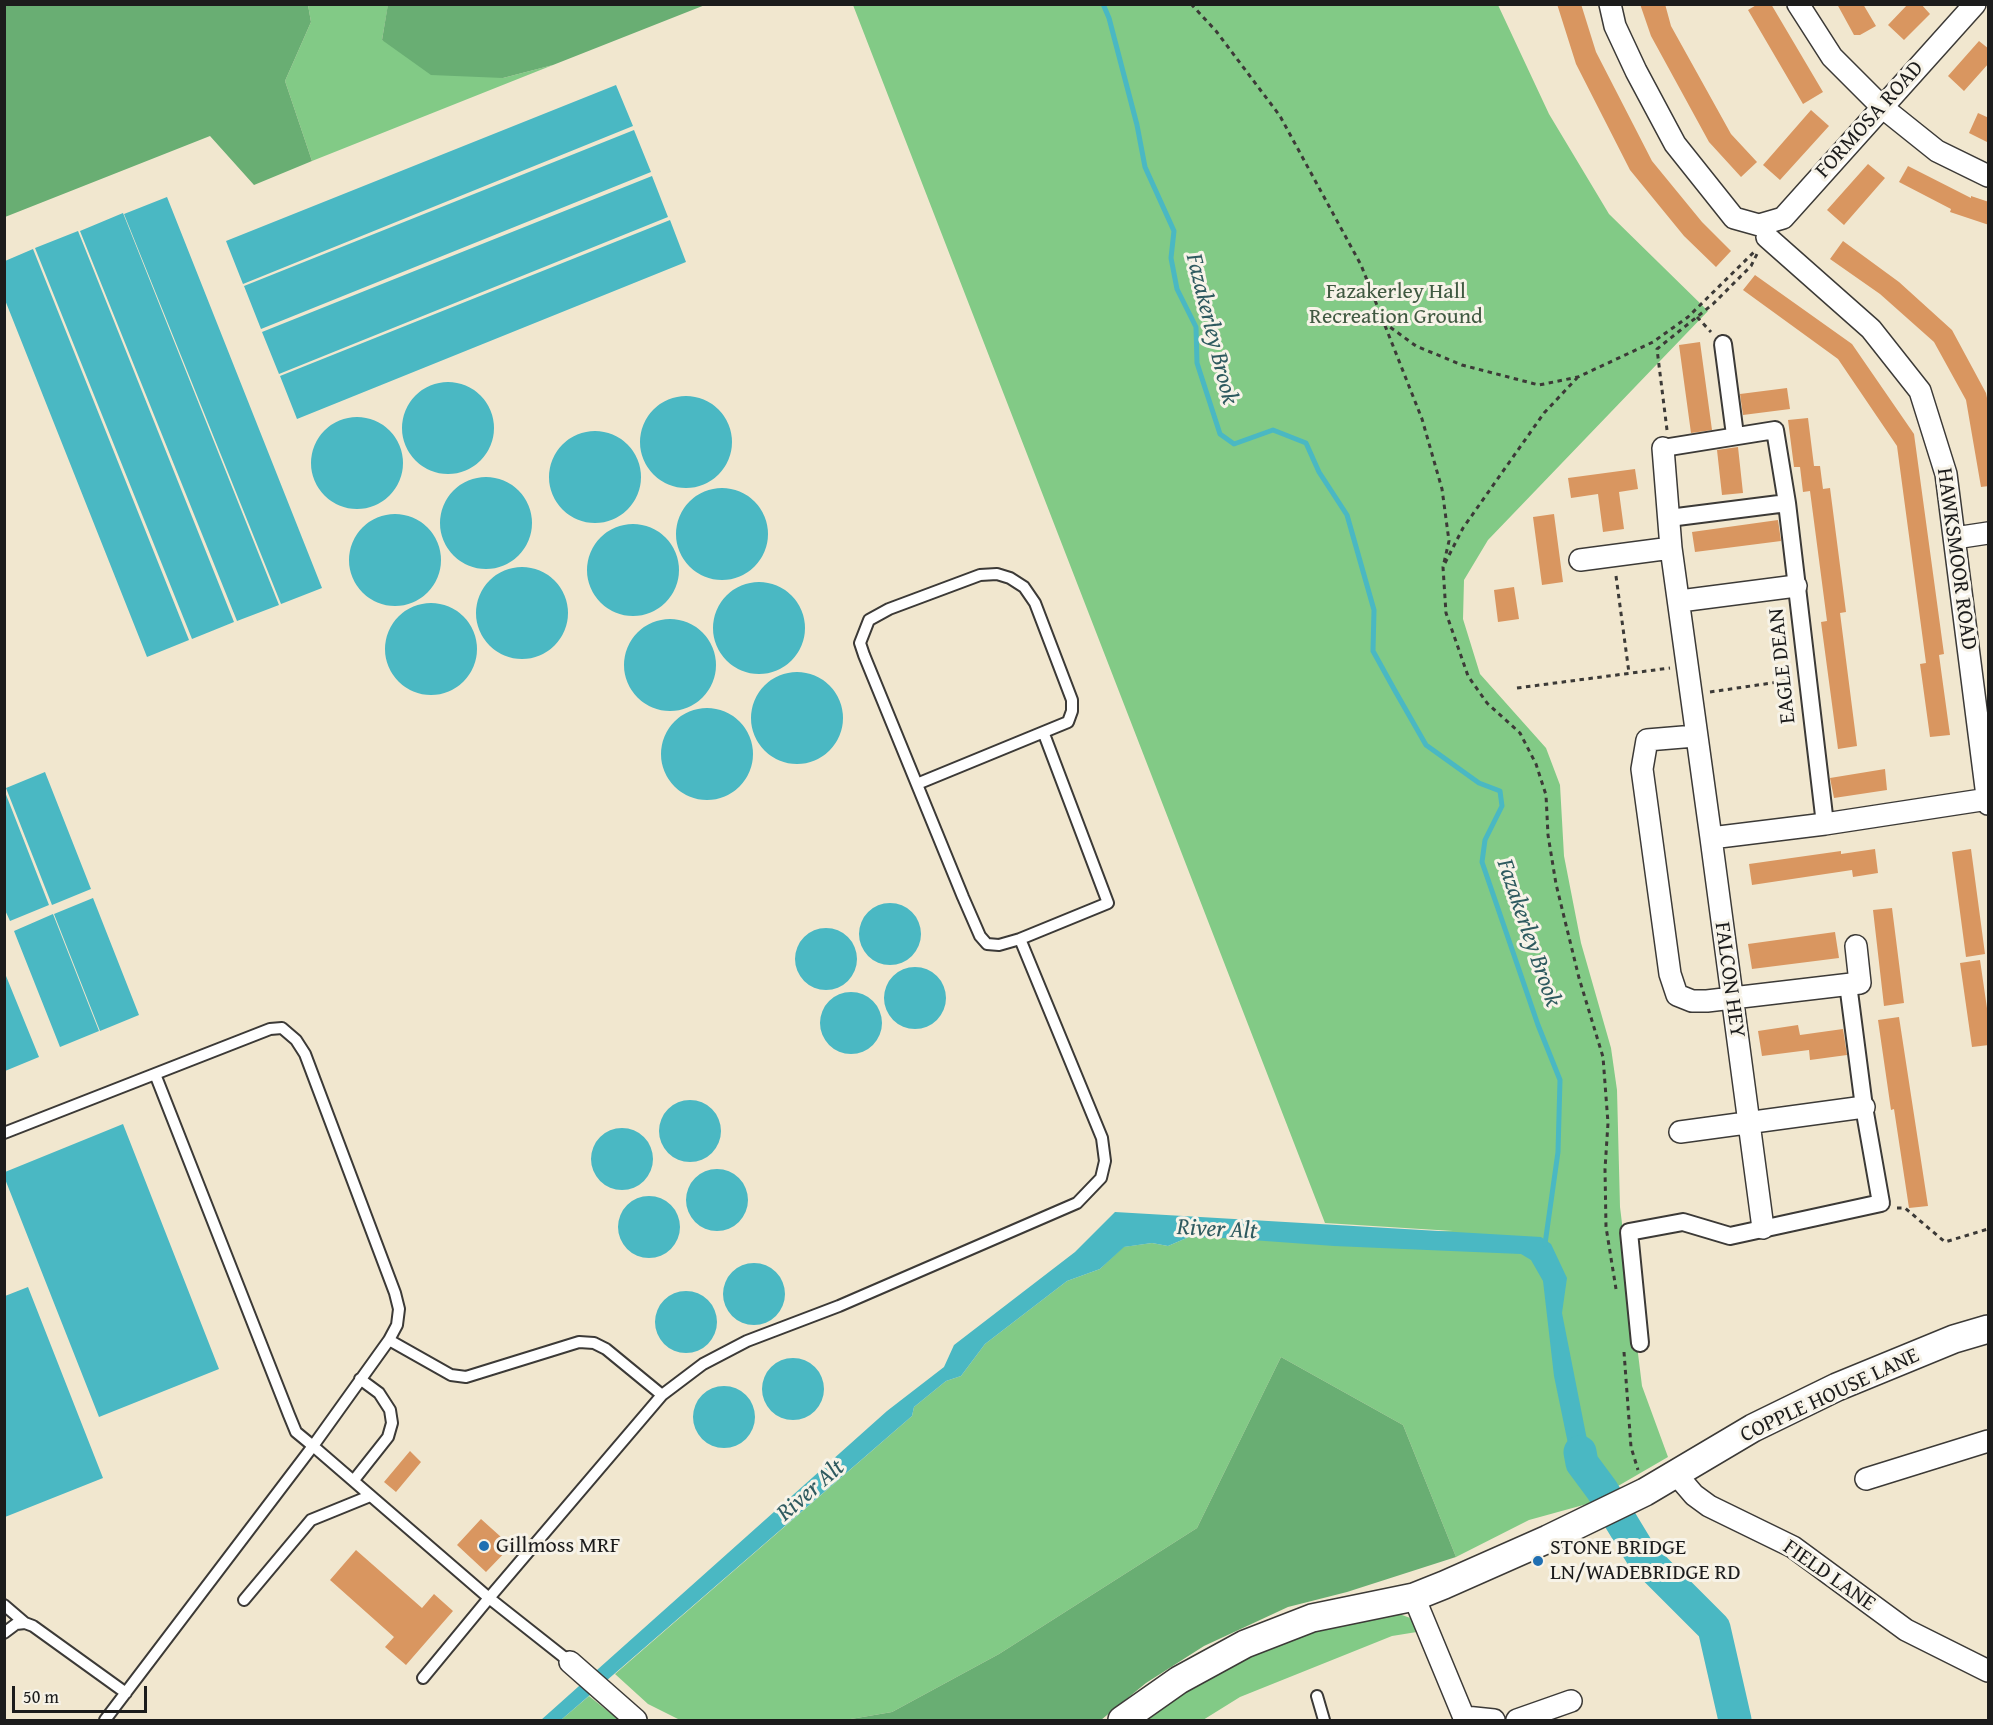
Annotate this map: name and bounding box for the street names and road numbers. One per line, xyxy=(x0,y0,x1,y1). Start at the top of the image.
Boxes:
street label: FORMOSA ROAD xyxy=(1810,56,1930,184)
street label: HAWKSMOOR ROAD xyxy=(1930,466,1982,652)
street label: EAGLE DEAN xyxy=(1764,607,1802,725)
street label: FALCON HEY xyxy=(1708,920,1750,1040)
street label: COPPLE HOUSE LANE xyxy=(1736,1343,1924,1449)
street label: FIELD LANE xyxy=(1778,1534,1880,1618)

